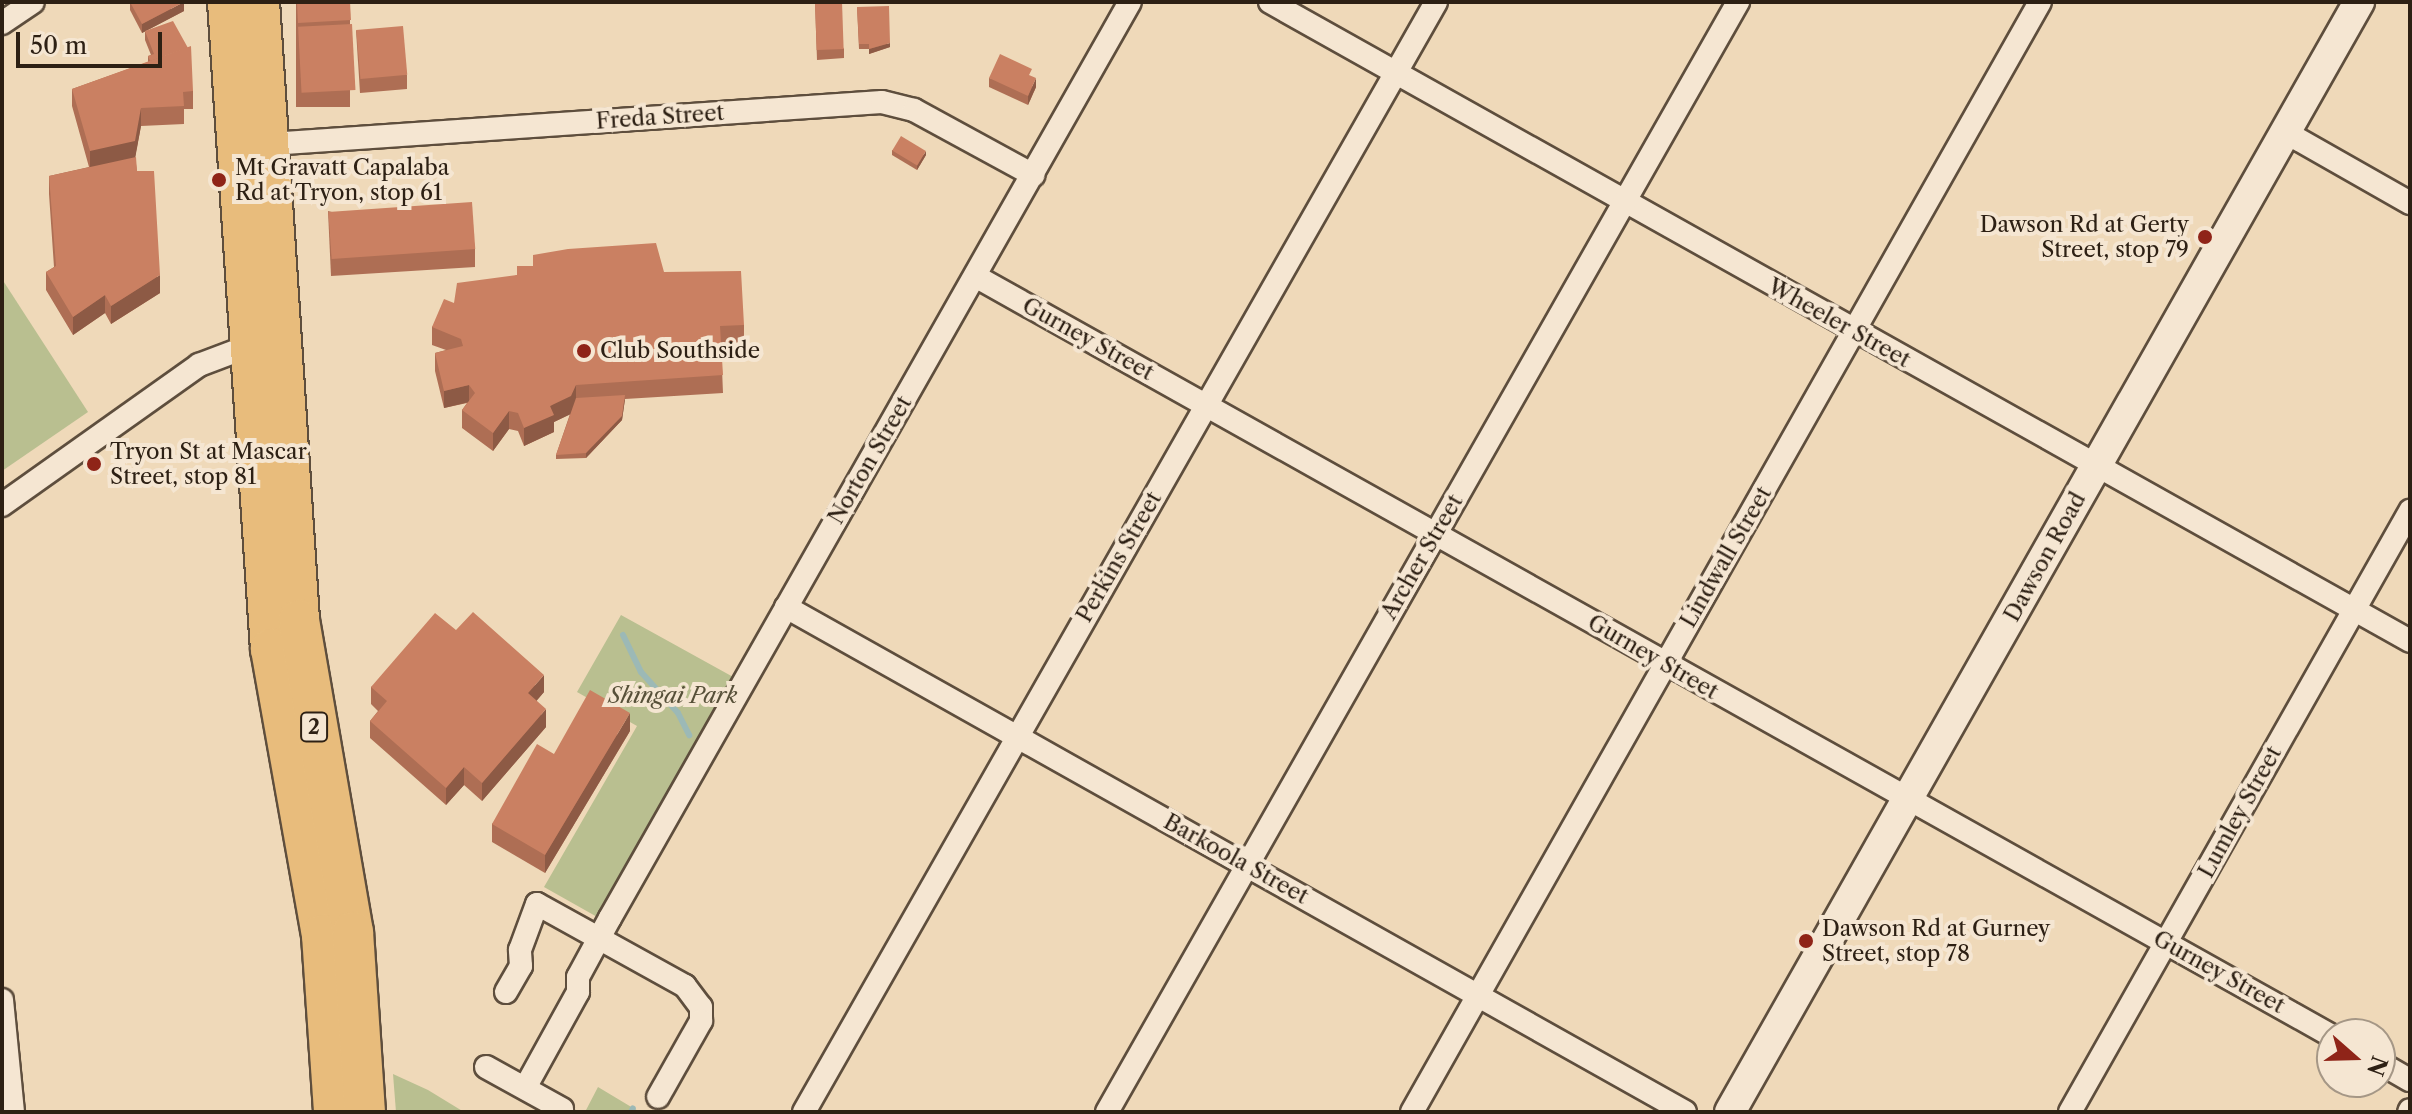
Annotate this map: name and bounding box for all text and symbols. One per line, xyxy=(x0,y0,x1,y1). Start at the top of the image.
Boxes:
scale bar xyxy=(20,16,166,66)
text: 50 m xyxy=(30,31,87,60)
street label: Freda Street xyxy=(595,99,725,135)
place label: Mt Gravatt Capalaba Rd at Tryon, stop 61 xyxy=(235,154,449,206)
marker: Mt Gravatt Capalaba Rd at Tryon, stop 61 xyxy=(210,171,228,189)
place label: Dawson Rd at Gerty Street, stop 79 xyxy=(1980,211,2189,262)
marker: Dawson Rd at Gerty Street, stop 79 xyxy=(2196,228,2214,246)
street label: Wheeler Street xyxy=(1763,273,1915,373)
street label: Gurney Street xyxy=(1017,292,1159,386)
place label: Club Southside xyxy=(600,338,760,364)
marker: Club Southside xyxy=(575,342,593,360)
street label: Norton Street xyxy=(823,391,917,529)
place label: Tryon St at Mascar Street, stop 81 xyxy=(110,438,307,490)
marker: Tryon St at Mascar Street, stop 81 xyxy=(85,455,103,473)
street label: Lindwall Street xyxy=(1675,482,1777,632)
street label: Perkins Street xyxy=(1071,487,1167,627)
street label: Dawson Road xyxy=(1999,488,2091,626)
street label: Archer Street xyxy=(1375,490,1469,624)
street label: Gurney Street xyxy=(1583,609,1723,705)
park label: Shingai Park xyxy=(609,683,737,709)
road number: 2 xyxy=(300,711,328,743)
street label: Lumley Street xyxy=(2193,741,2287,883)
street label: Barkoola Street xyxy=(1159,808,1313,910)
place label: Dawson Rd at Gurney Street, stop 78 xyxy=(1822,915,2050,966)
street label: Gurney Street xyxy=(2148,925,2290,1019)
marker: Dawson Rd at Gurney Street, stop 78 xyxy=(1797,932,1815,950)
north arrow xyxy=(2316,1018,2396,1098)
text: N xyxy=(2361,1052,2393,1079)

